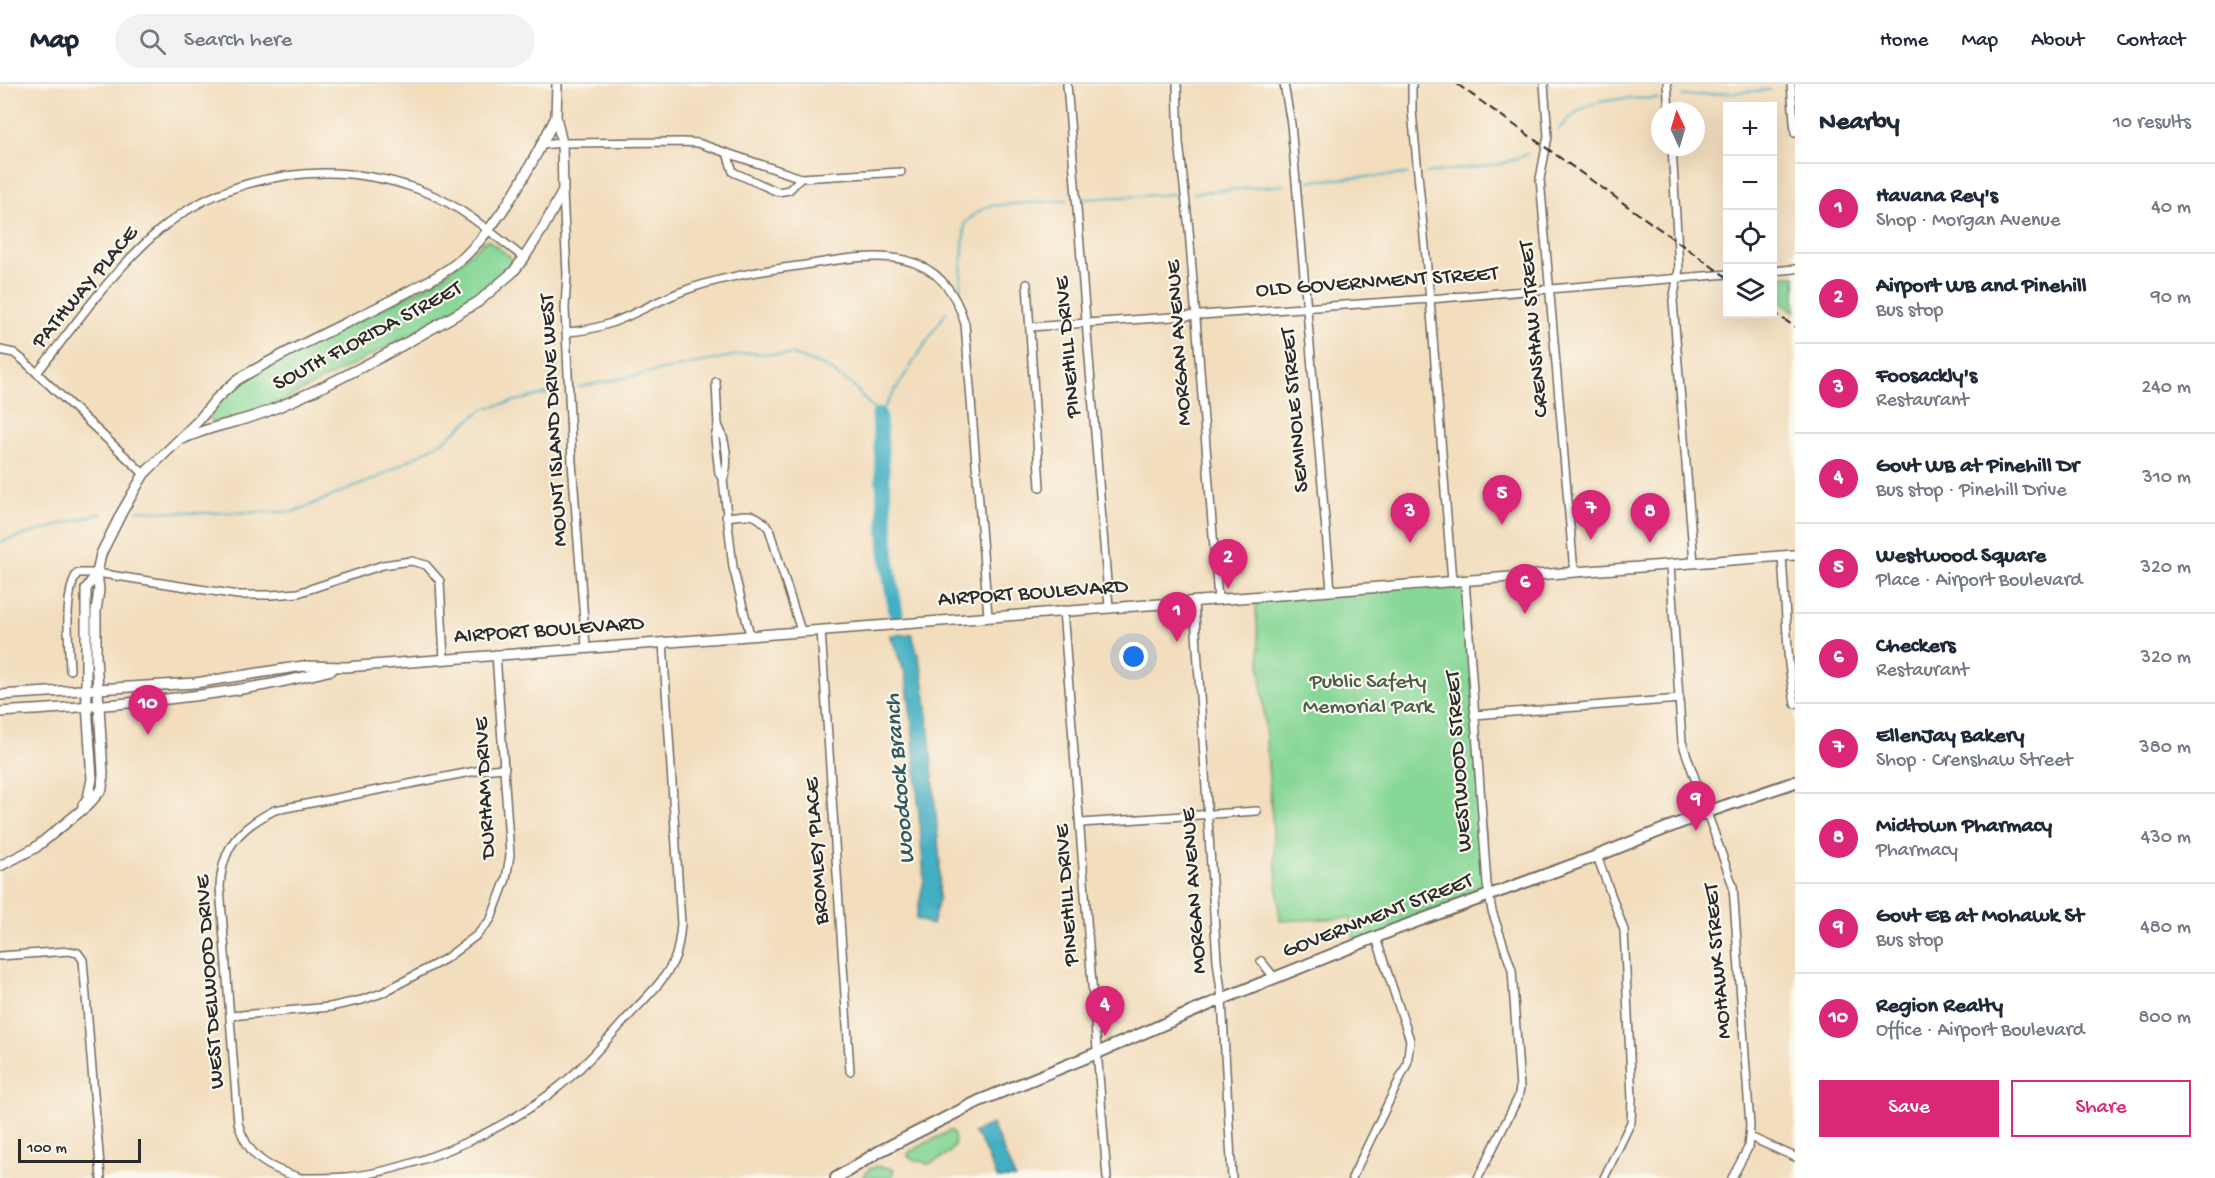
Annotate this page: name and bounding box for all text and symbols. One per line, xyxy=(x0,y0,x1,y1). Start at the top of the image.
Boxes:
search box xyxy=(115,14,535,68)
text: Map xyxy=(30,25,79,58)
icon: search xyxy=(136,25,169,58)
text: Search here xyxy=(184,28,292,54)
text: Home xyxy=(1880,29,1928,54)
text: Map xyxy=(1961,29,1998,54)
text: About xyxy=(2031,29,2084,54)
text: Contact xyxy=(2117,29,2185,54)
north arrow xyxy=(1651,102,1705,156)
map controls xyxy=(1723,102,1777,318)
button: + xyxy=(1723,102,1777,156)
text: Nearby xyxy=(1819,108,1900,139)
text: 10 results xyxy=(2113,112,2191,135)
button: − xyxy=(1723,156,1777,210)
text: Havana Rey's xyxy=(1876,184,1998,210)
text: 1 xyxy=(1834,197,1843,220)
text: 40 m xyxy=(2151,197,2191,220)
button: locate xyxy=(1723,210,1777,264)
text: Shop · Morgan Avenue xyxy=(1876,210,2060,233)
street label: PATHWAY PLACE xyxy=(27,220,146,355)
street label: CRENSHAW STREET xyxy=(1514,238,1556,418)
street label: MORGAN AVENUE xyxy=(1161,258,1199,427)
street label: OLD GOVERNMENT STREET xyxy=(1255,261,1501,304)
button: layers xyxy=(1723,264,1777,318)
street label: PINEHILL DRIVE xyxy=(1050,274,1088,420)
text: Airport WB and Pinehill xyxy=(1876,274,2087,300)
street label: SOUTH FLORIDA STREET xyxy=(269,275,468,398)
text: 2 xyxy=(1834,287,1843,310)
text: 90 m xyxy=(2151,287,2191,310)
street label: MOUNT ISLAND DRIVE WEST xyxy=(535,291,575,547)
text: Bus stop xyxy=(1876,300,1943,323)
street label: SEMINOLE STREET xyxy=(1276,325,1316,493)
text: Foosackly's xyxy=(1876,364,1977,390)
text: 3 xyxy=(1833,377,1844,400)
text: 240 m xyxy=(2141,377,2191,400)
text: Restaurant xyxy=(1876,390,1969,413)
text: Govt WB at Pinehill Dr xyxy=(1876,454,2079,480)
text: 4 xyxy=(1834,467,1843,490)
text: 310 m xyxy=(2142,467,2191,490)
pin: 5 xyxy=(1482,476,1522,525)
text: Bus stop · Pinehill Drive xyxy=(1876,480,2067,503)
pin: 7 xyxy=(1572,490,1610,540)
pin: 3 xyxy=(1390,494,1430,543)
pin: 8 xyxy=(1630,494,1670,543)
pin: 2 xyxy=(1208,540,1248,589)
text: Westwood Square xyxy=(1876,544,2046,570)
text: 5 xyxy=(1833,557,1844,580)
text: 320 m xyxy=(2141,557,2191,580)
pin: 6 xyxy=(1506,564,1544,614)
text: Place · Airport Boulevard xyxy=(1876,570,2082,593)
street label: AIRPORT BOULEVARD xyxy=(937,574,1130,614)
pin: 1 xyxy=(1158,592,1196,642)
street label: AIRPORT BOULEVARD xyxy=(453,611,646,651)
text: Checkers xyxy=(1876,634,1956,660)
your location xyxy=(1119,642,1148,671)
text: 6 xyxy=(1833,647,1844,670)
text: 320 m xyxy=(2141,647,2191,670)
text: Restaurant xyxy=(1876,660,1969,683)
street label: WESTWOOD STREET xyxy=(1441,668,1479,853)
park label: Public Safety Memorial Park xyxy=(1303,670,1435,721)
pin: 10 xyxy=(128,686,168,735)
water label: Woodcock Branch xyxy=(879,691,923,865)
street label: DURHAM DRIVE xyxy=(469,715,503,861)
text: EllenJay Bakery xyxy=(1876,724,2024,750)
text: 7 xyxy=(1833,737,1844,760)
text: 380 m xyxy=(2139,737,2191,760)
text: Shop · Crenshaw Street xyxy=(1876,750,2073,773)
street label: BROMLEY PLACE xyxy=(800,775,836,926)
pin: 9 xyxy=(1676,782,1716,831)
street label: MORGAN AVENUE xyxy=(1176,806,1214,975)
text: Midtown Pharmacy xyxy=(1876,814,2052,840)
street label: PINEHILL DRIVE xyxy=(1050,822,1086,968)
text: 8 xyxy=(1833,827,1844,850)
text: 430 m xyxy=(2141,827,2191,850)
text: Pharmacy xyxy=(1876,840,1958,863)
street label: GOVERNMENT STREET xyxy=(1279,868,1478,965)
street label: WEST DELWOOD DRIVE xyxy=(190,873,231,1090)
street label: MOHAWK STREET xyxy=(1699,881,1739,1040)
text: Govt EB at Mohawk St xyxy=(1876,904,2084,930)
text: 9 xyxy=(1833,917,1844,940)
text: 480 m xyxy=(2140,917,2191,940)
text: Bus stop xyxy=(1876,930,1943,953)
pin: 4 xyxy=(1086,986,1124,1036)
text: Region Realty xyxy=(1876,994,2003,1020)
text: 10 xyxy=(1829,1007,1848,1030)
text: 800 m xyxy=(2138,1007,2191,1030)
text: Office · Airport Boulevard xyxy=(1876,1020,2084,1043)
button: Save xyxy=(1819,1080,1999,1137)
button: Share xyxy=(2011,1080,2191,1137)
scale bar xyxy=(18,1136,141,1164)
text: 100 m xyxy=(27,1140,67,1159)

